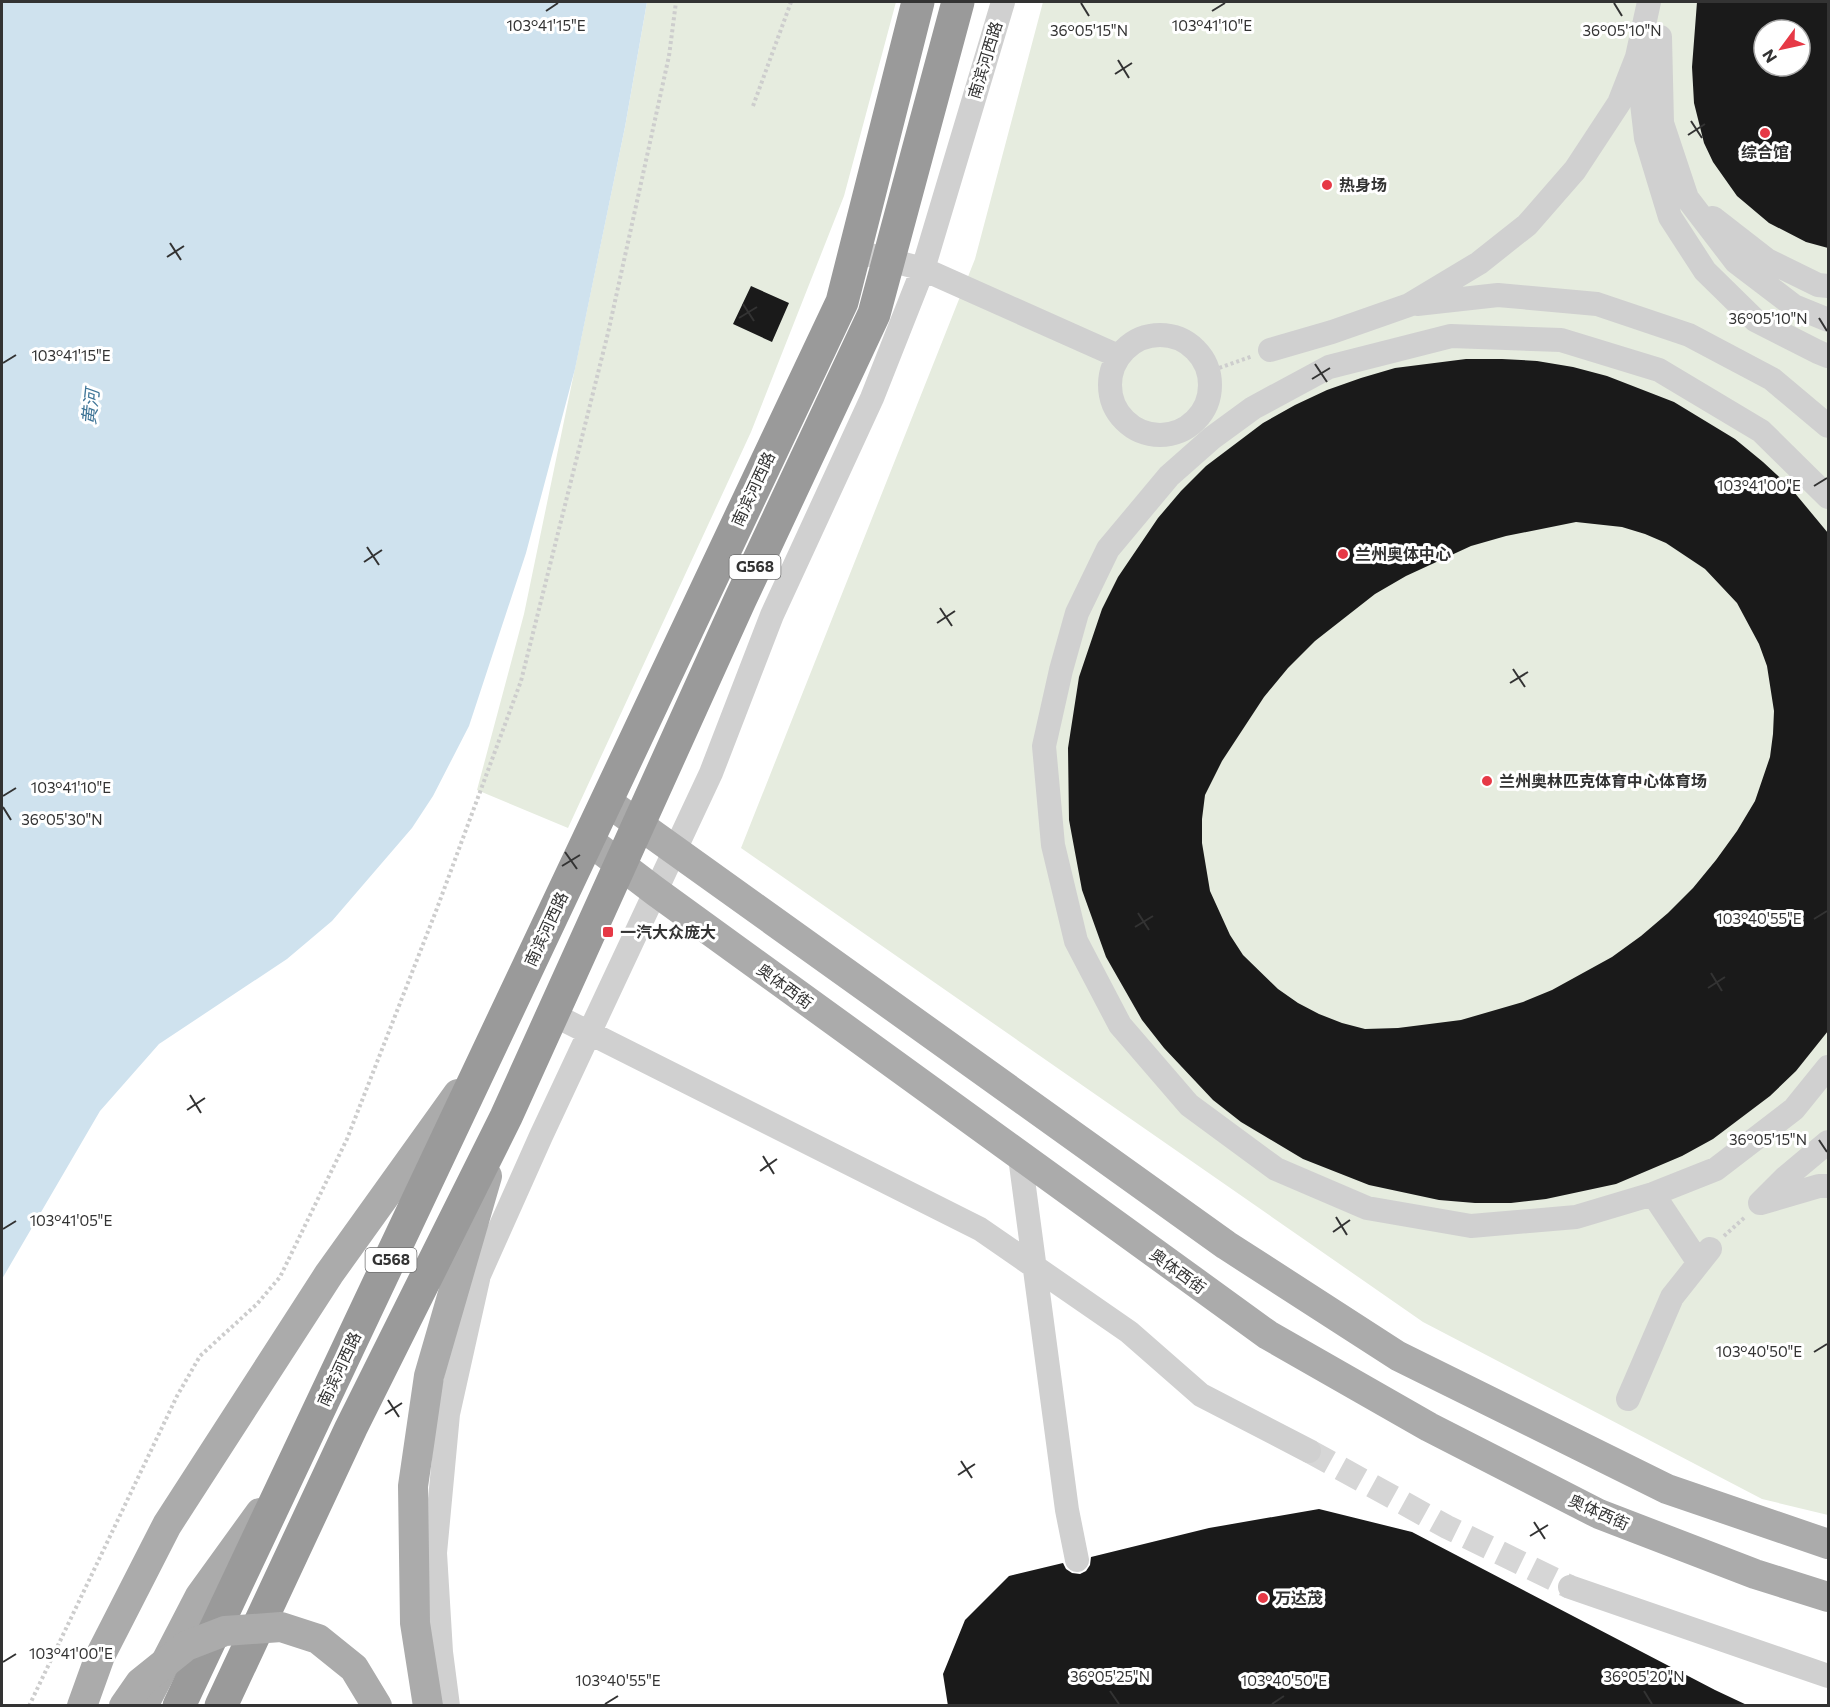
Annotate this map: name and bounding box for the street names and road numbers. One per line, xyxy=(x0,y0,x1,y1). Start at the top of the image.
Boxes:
street label: 南滨河西路 xyxy=(964,19,1005,101)
street label: 南滨河西路 xyxy=(727,449,778,529)
road number: G568 xyxy=(730,555,780,579)
street label: 南滨河西路 xyxy=(520,889,571,969)
street label: 奥体西街 xyxy=(754,959,817,1012)
street label: 奥体西街 xyxy=(1147,1244,1210,1297)
road number: G568 xyxy=(366,1248,416,1272)
street label: 南滨河西路 xyxy=(313,1329,364,1409)
street label: 奥体西街 xyxy=(1566,1490,1632,1533)

